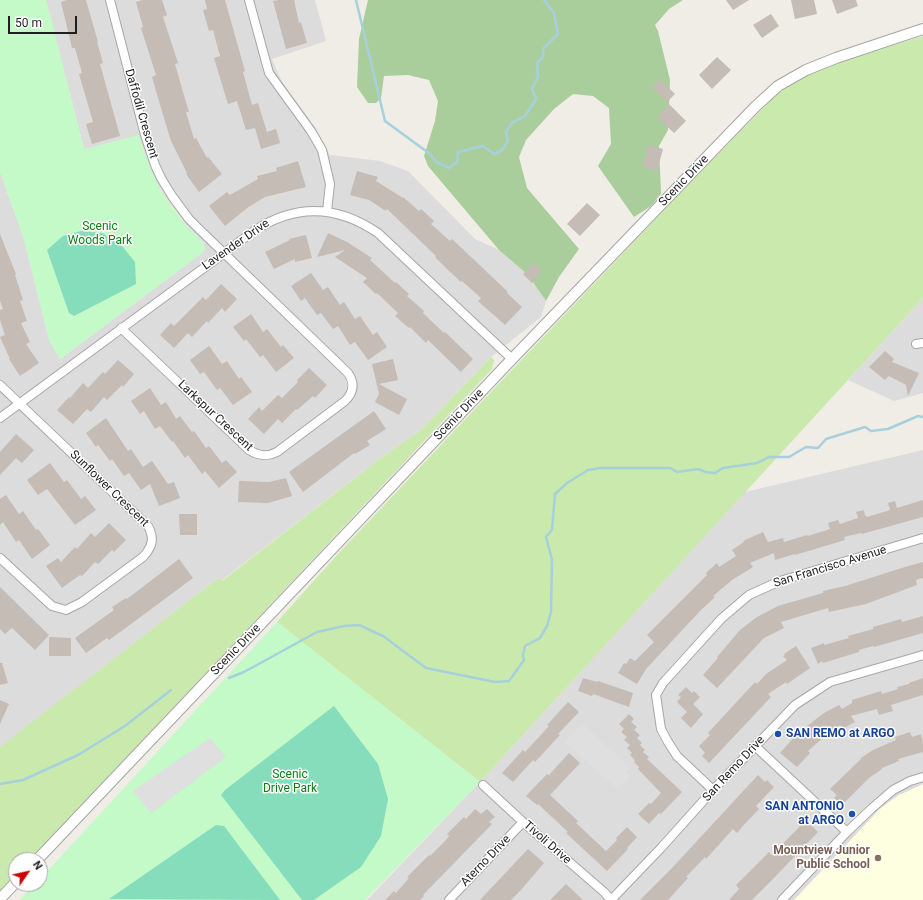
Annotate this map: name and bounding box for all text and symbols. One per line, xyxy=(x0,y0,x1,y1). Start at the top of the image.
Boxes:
scale bar xyxy=(10,8,79,34)
text: 50 m xyxy=(15,16,42,30)
street label: Daffodil Crescent xyxy=(121,67,161,161)
street label: Scenic Drive xyxy=(656,152,712,210)
street label: Lavender Drive xyxy=(200,217,272,273)
park label: Scenic Woods Park xyxy=(68,220,132,248)
street label: Larkspur Crescent xyxy=(175,378,255,454)
street label: Scenic Drive xyxy=(431,386,487,444)
street label: Sunflower Crescent xyxy=(67,448,151,530)
street label: San Francisco Avenue xyxy=(772,543,888,591)
street label: Scenic Drive xyxy=(208,621,264,679)
place label: SAN REMO at ARGO xyxy=(786,727,895,741)
marker: SAN REMO at ARGO xyxy=(773,729,783,739)
street label: San Remo Drive xyxy=(700,733,768,805)
park label: Scenic Drive Park xyxy=(263,768,317,796)
place label: SAN ANTONIO at ARGO xyxy=(765,800,844,828)
marker: SAN ANTONIO at ARGO xyxy=(847,809,857,819)
street label: Tivoli Drive xyxy=(520,818,574,868)
street label: Aterno Drive xyxy=(458,832,514,890)
place label: Mountview Junior Public School xyxy=(773,844,870,872)
north arrow xyxy=(8,852,48,892)
marker: Mountview Junior Public School xyxy=(873,853,883,863)
text: N xyxy=(30,859,45,872)

